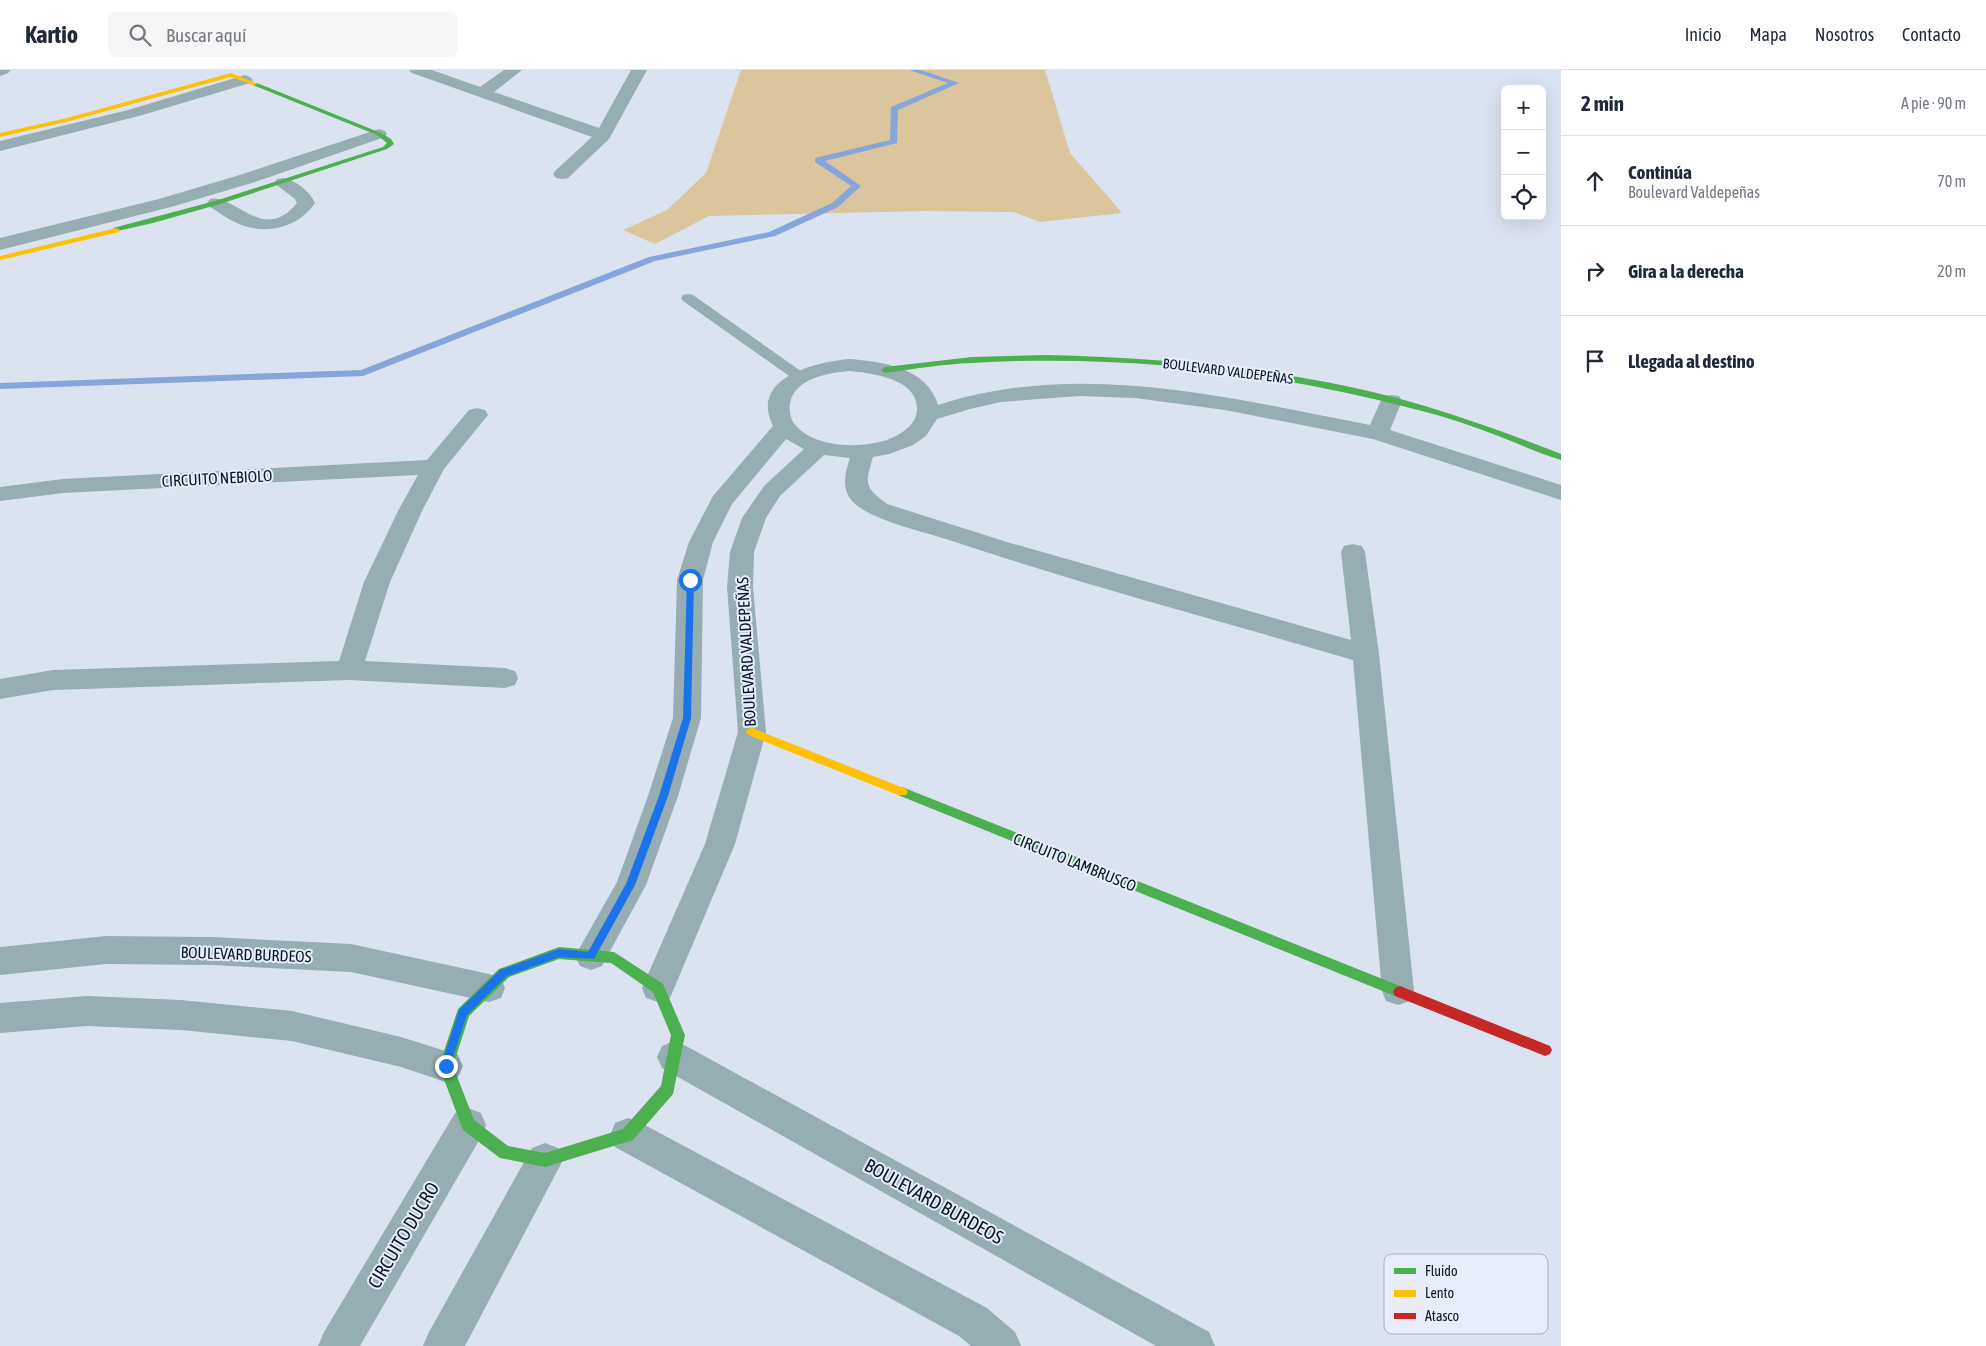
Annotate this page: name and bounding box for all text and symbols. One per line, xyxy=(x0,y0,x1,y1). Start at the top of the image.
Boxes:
search box xyxy=(108,12,458,57)
text: Kartio xyxy=(25,21,78,48)
icon: search xyxy=(126,21,154,49)
text: Buscar aquí xyxy=(166,24,246,46)
text: Inicio xyxy=(1685,24,1721,45)
text: Mapa xyxy=(1749,24,1787,45)
text: Nosotros xyxy=(1815,24,1874,45)
text: Contacto xyxy=(1902,24,1961,45)
map controls xyxy=(1501,85,1546,220)
button: + xyxy=(1501,85,1546,130)
text: 2 min xyxy=(1581,91,1624,115)
text: A pie · 90 m xyxy=(1901,94,1966,112)
button: − xyxy=(1501,130,1546,175)
text: Continúa xyxy=(1628,161,1692,183)
icon: ahead xyxy=(1581,167,1609,195)
text: 70 m xyxy=(1937,172,1966,190)
button: locate xyxy=(1501,175,1546,220)
text: Boulevard Valdepeñas xyxy=(1628,183,1760,201)
icon: right xyxy=(1581,257,1609,285)
text: Gira a la derecha xyxy=(1628,260,1744,282)
text: 20 m xyxy=(1937,262,1966,280)
icon: arrive xyxy=(1581,347,1609,375)
text: Llegada al destino xyxy=(1628,350,1755,372)
street label: BOULEVARD VALDEPEÑAS xyxy=(1162,355,1294,387)
street label: CIRCUITO NEBIOLO xyxy=(161,466,273,490)
route start xyxy=(679,569,702,592)
street label: BOULEVARD VALDEPEÑAS xyxy=(733,576,759,727)
street label: CIRCUITO LAMBRUSCO xyxy=(1011,829,1139,895)
street label: BOULEVARD BURDEOS xyxy=(180,943,312,965)
route end xyxy=(435,1055,458,1078)
street label: BOULEVARD BURDEOS xyxy=(861,1154,1007,1248)
street label: CIRCUITO DUCRO xyxy=(363,1178,443,1292)
legend xyxy=(1384,1254,1548,1334)
text: Fluido xyxy=(1425,1263,1458,1279)
text: Lento xyxy=(1425,1285,1454,1301)
text: Atasco xyxy=(1425,1308,1459,1324)

